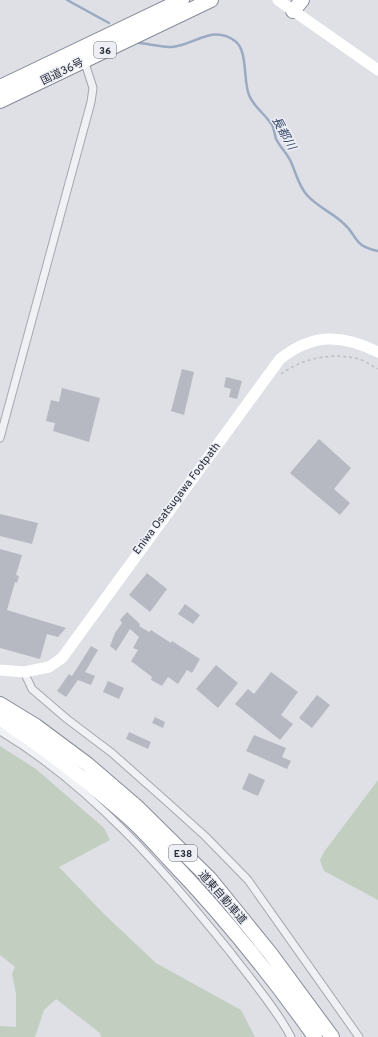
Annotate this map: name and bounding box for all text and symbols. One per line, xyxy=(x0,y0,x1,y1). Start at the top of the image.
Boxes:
road number: 36 xyxy=(94,42,116,58)
street label: 国道36号 xyxy=(39,55,86,88)
water label: 長都川 xyxy=(267,114,300,155)
street label: Eniwa Osatsugawa Footpath xyxy=(130,440,224,557)
road number: E38 xyxy=(169,845,197,861)
street label: 道東自動車道 xyxy=(195,868,249,927)

